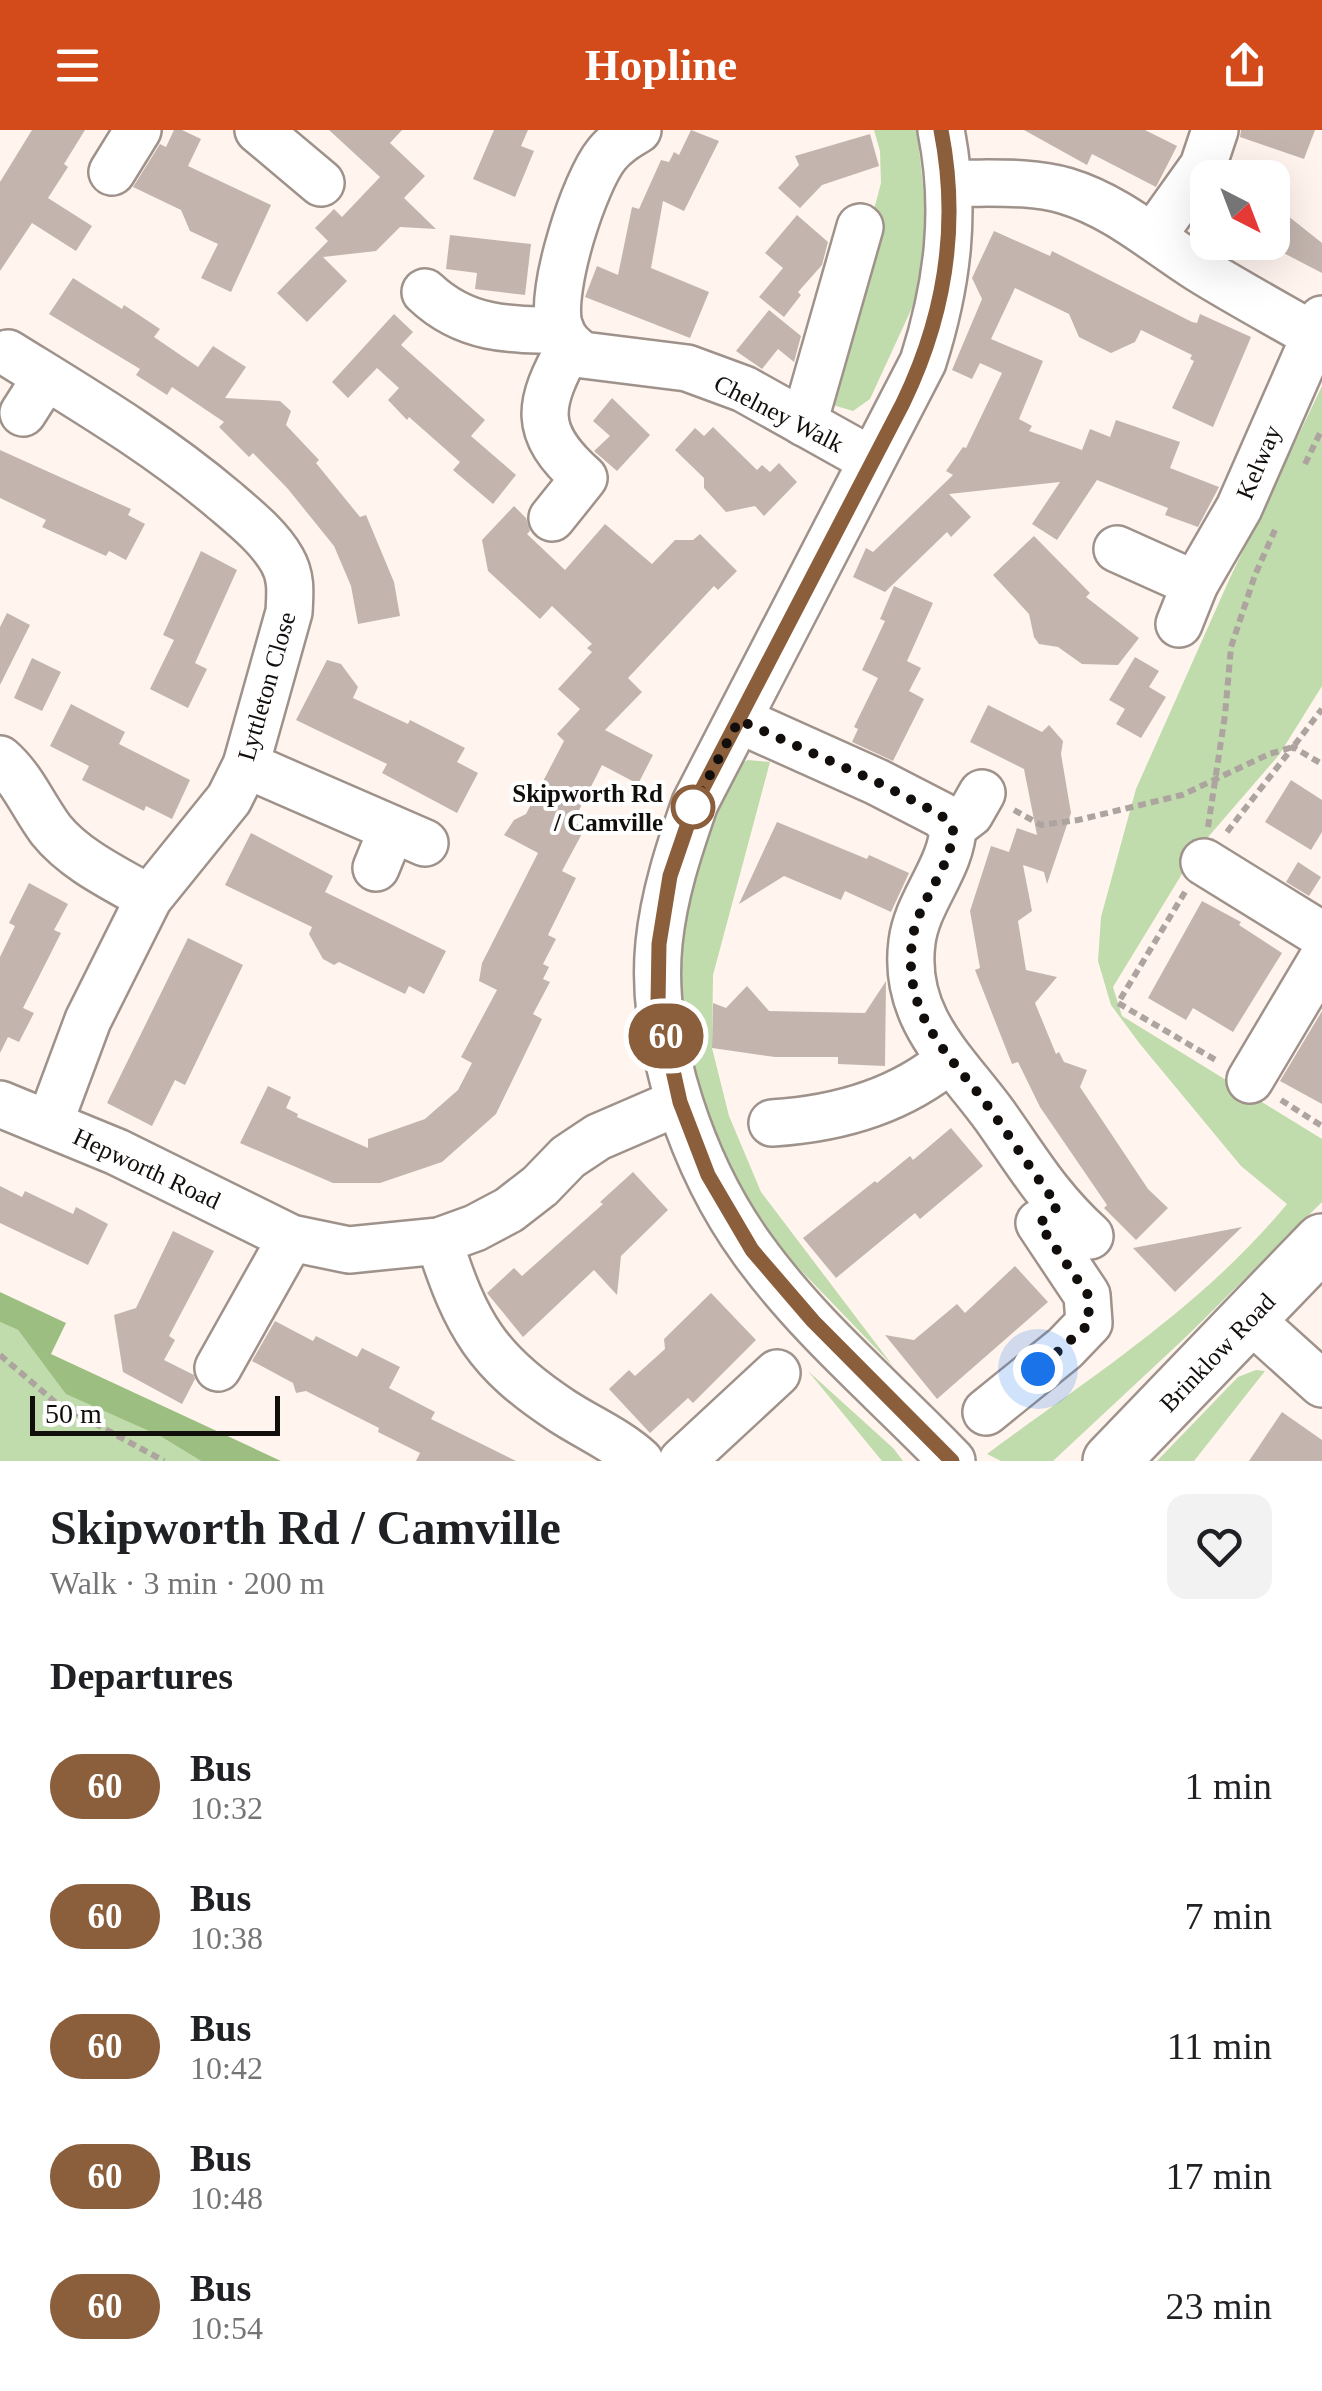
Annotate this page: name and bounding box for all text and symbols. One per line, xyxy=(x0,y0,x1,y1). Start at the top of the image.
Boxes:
icon: menu xyxy=(50,38,105,93)
icon: share xyxy=(1217,38,1272,93)
text: Hopline xyxy=(585,40,737,90)
north arrow xyxy=(1190,160,1290,260)
map controls xyxy=(1190,160,1290,260)
street label: Chelney Walk xyxy=(710,369,848,458)
street label: Kelway xyxy=(1231,421,1286,503)
street label: Lyttleton Close xyxy=(232,609,301,764)
place label: Skipworth Rd / Camville xyxy=(512,780,663,836)
marker: Skipworth Rd / Camville xyxy=(672,786,714,828)
line badge: 60 xyxy=(621,1004,711,1068)
text: 60 xyxy=(649,1017,684,1056)
street label: Hepworth Road xyxy=(69,1123,225,1214)
street label: Brinklow Road xyxy=(1154,1287,1281,1417)
your location xyxy=(1013,1344,1063,1394)
scale bar xyxy=(30,1391,280,1436)
text: 50 m xyxy=(45,1398,102,1429)
button: heart xyxy=(1167,1494,1272,1599)
text: Skipworth Rd / Camville xyxy=(50,1501,561,1554)
text: Walk · 3 min · 200 m xyxy=(50,1565,325,1601)
text: Departures xyxy=(50,1655,233,1697)
text: Bus xyxy=(190,1747,251,1789)
text: 1 min xyxy=(1184,1765,1272,1807)
text: 60 xyxy=(88,1767,123,1806)
text: 10:32 xyxy=(190,1790,263,1826)
text: Bus xyxy=(190,1877,251,1919)
text: 7 min xyxy=(1184,1895,1272,1937)
text: 60 xyxy=(88,1897,123,1936)
text: 10:38 xyxy=(190,1920,263,1956)
text: Bus xyxy=(190,2007,251,2049)
text: 11 min xyxy=(1167,2025,1272,2067)
text: 60 xyxy=(88,2027,123,2066)
text: 10:42 xyxy=(190,2050,263,2086)
text: Bus xyxy=(190,2137,251,2179)
text: 17 min xyxy=(1165,2155,1272,2197)
text: 60 xyxy=(88,2157,123,2196)
text: 10:48 xyxy=(190,2180,263,2216)
text: Bus xyxy=(190,2267,251,2309)
text: 23 min xyxy=(1165,2285,1272,2327)
text: 60 xyxy=(88,2287,123,2326)
text: 10:54 xyxy=(190,2310,263,2346)

